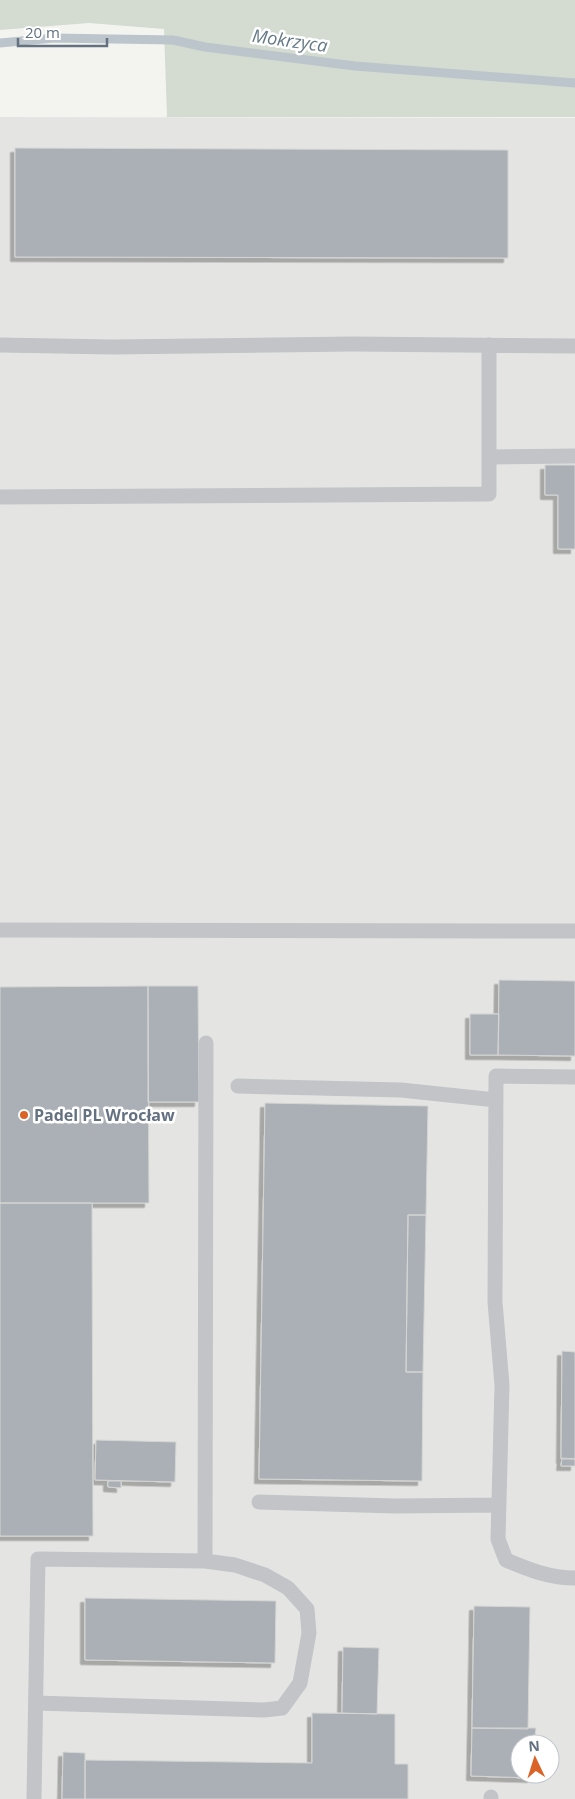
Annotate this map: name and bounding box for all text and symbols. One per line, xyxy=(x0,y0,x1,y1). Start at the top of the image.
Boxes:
scale bar xyxy=(18,15,106,47)
text: 20 m xyxy=(25,22,60,42)
water label: Mokrzyca xyxy=(251,23,329,57)
place label: Padel PL Wrocław xyxy=(34,1104,175,1126)
marker: Padel PL Wrocław xyxy=(18,1109,30,1121)
north arrow xyxy=(510,1734,560,1784)
text: N xyxy=(528,1736,540,1755)

